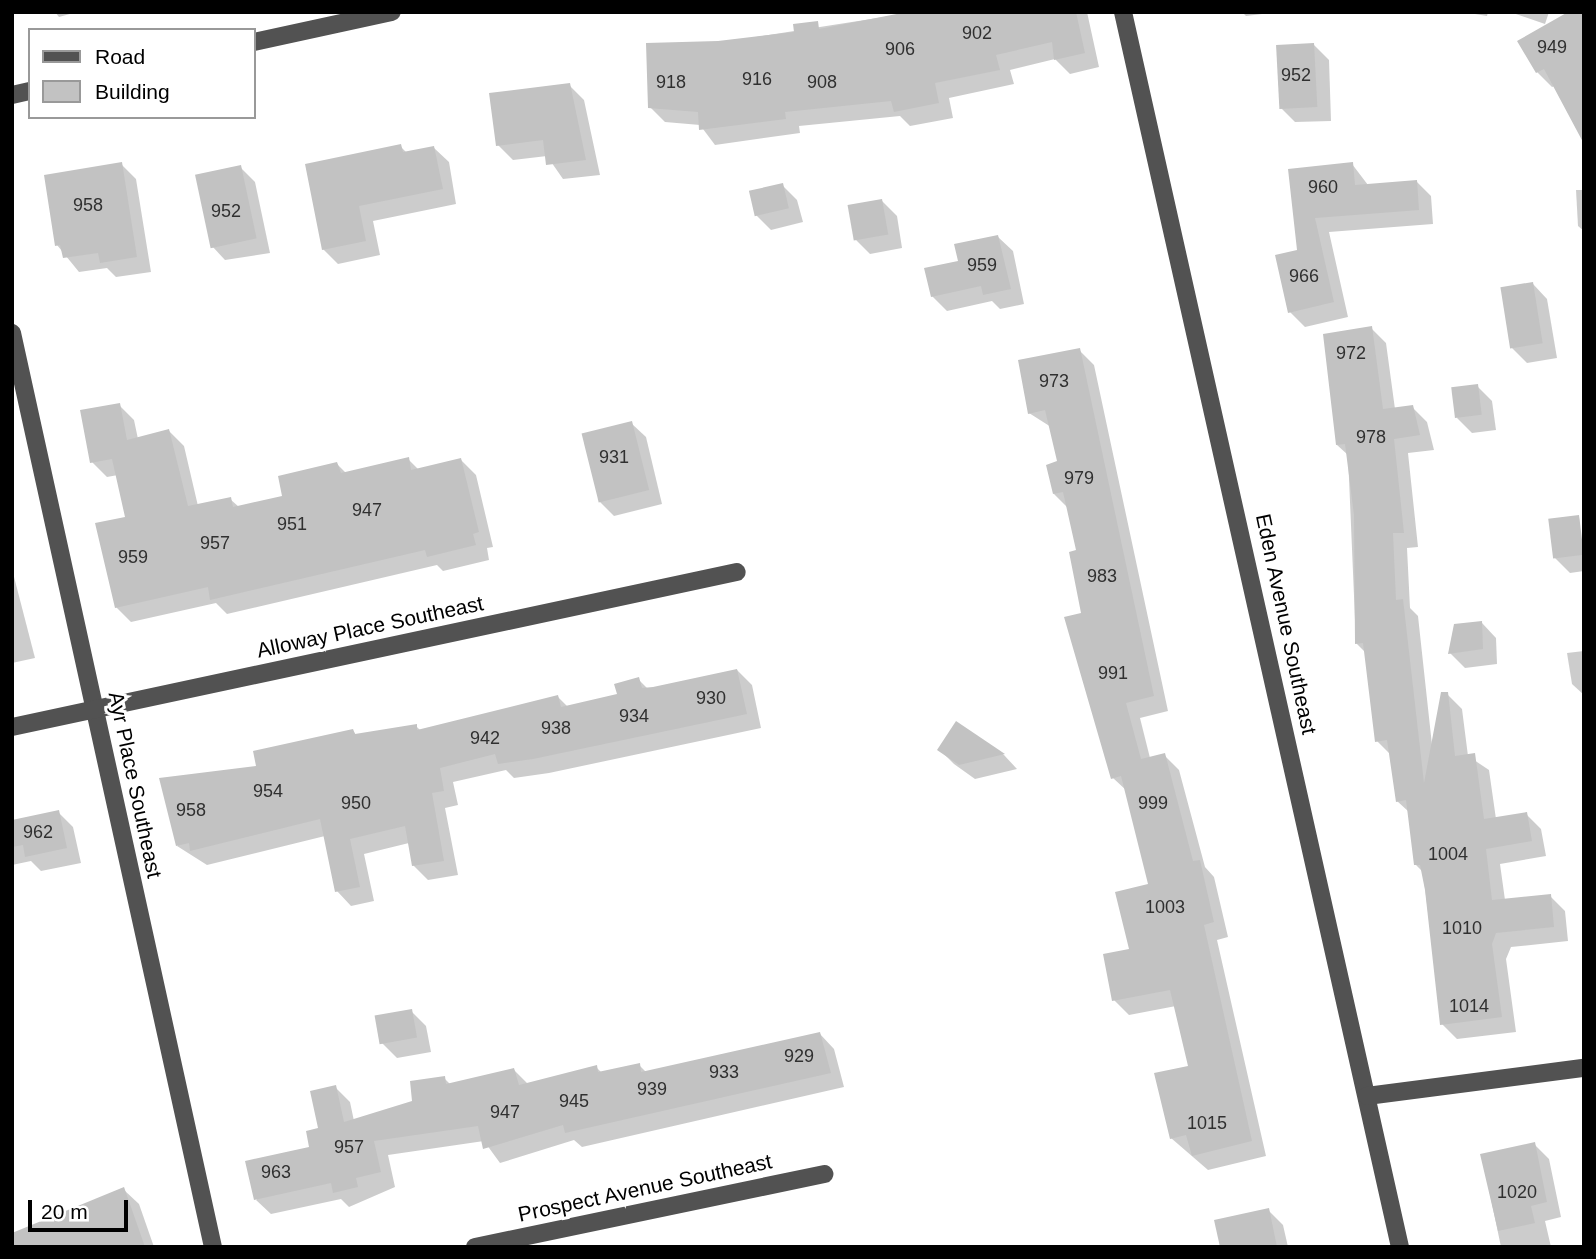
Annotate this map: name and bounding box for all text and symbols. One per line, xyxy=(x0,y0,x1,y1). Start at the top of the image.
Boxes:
house number: 902 xyxy=(962,22,992,44)
legend xyxy=(28,28,256,119)
house number: 949 xyxy=(1537,36,1567,58)
house number: 906 xyxy=(885,38,915,60)
text: Road xyxy=(95,45,145,68)
house number: 952 xyxy=(1281,64,1311,86)
house number: 916 xyxy=(742,68,772,90)
house number: 918 xyxy=(656,71,686,93)
house number: 908 xyxy=(807,71,837,93)
text: Building xyxy=(95,80,170,103)
house number: 960 xyxy=(1308,176,1338,198)
house number: 958 xyxy=(73,194,103,216)
house number: 952 xyxy=(211,200,241,222)
house number: 959 xyxy=(967,254,997,276)
house number: 966 xyxy=(1289,265,1319,287)
house number: 972 xyxy=(1336,342,1366,364)
house number: 973 xyxy=(1039,370,1069,392)
house number: 978 xyxy=(1356,426,1386,448)
house number: 931 xyxy=(599,446,629,468)
house number: 979 xyxy=(1064,467,1094,489)
house number: 947 xyxy=(352,499,382,521)
street label: Eden Avenue Southeast xyxy=(1250,511,1322,737)
house number: 951 xyxy=(277,513,307,535)
house number: 957 xyxy=(200,532,230,554)
house number: 959 xyxy=(118,546,148,568)
house number: 983 xyxy=(1087,565,1117,587)
street label: Alloway Place Southeast xyxy=(254,591,486,663)
house number: 991 xyxy=(1098,662,1128,684)
house number: 930 xyxy=(696,687,726,709)
street label: Ayr Place Southeast xyxy=(103,690,167,880)
house number: 934 xyxy=(619,705,649,727)
house number: 938 xyxy=(541,717,571,739)
house number: 942 xyxy=(470,727,500,749)
house number: 954 xyxy=(253,780,283,802)
house number: 950 xyxy=(341,792,371,814)
house number: 999 xyxy=(1138,792,1168,814)
house number: 958 xyxy=(176,799,206,821)
house number: 962 xyxy=(23,821,53,843)
house number: 1004 xyxy=(1428,843,1468,865)
house number: 1003 xyxy=(1145,896,1185,918)
house number: 1010 xyxy=(1442,917,1482,939)
house number: 1014 xyxy=(1449,995,1489,1017)
house number: 929 xyxy=(784,1045,814,1067)
house number: 933 xyxy=(709,1061,739,1083)
house number: 939 xyxy=(637,1078,667,1100)
house number: 945 xyxy=(559,1090,589,1112)
house number: 947 xyxy=(490,1101,520,1123)
house number: 1015 xyxy=(1187,1112,1227,1134)
house number: 957 xyxy=(334,1136,364,1158)
street label: Prospect Avenue Southeast xyxy=(515,1149,775,1227)
house number: 963 xyxy=(261,1161,291,1183)
house number: 1020 xyxy=(1497,1181,1537,1203)
scale bar xyxy=(32,1186,131,1230)
text: 20 m xyxy=(41,1200,88,1223)

